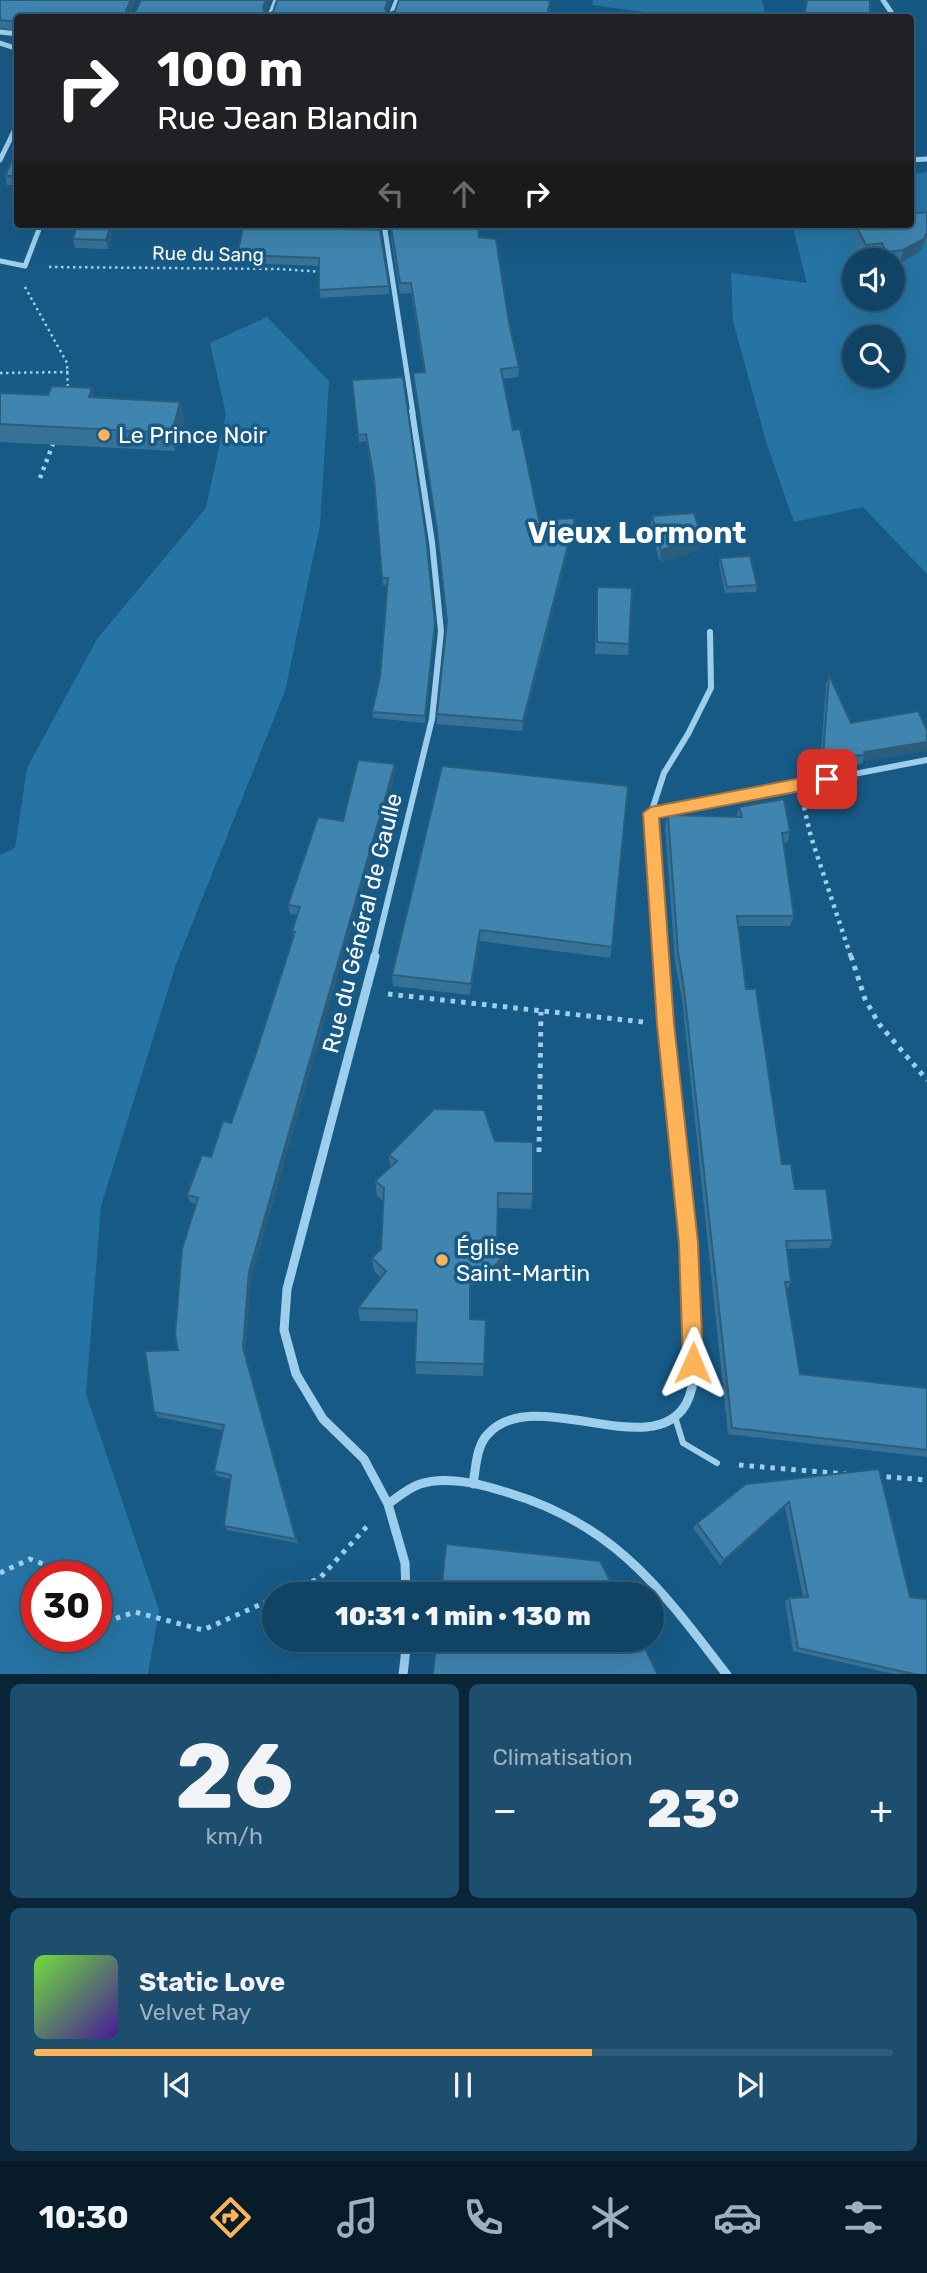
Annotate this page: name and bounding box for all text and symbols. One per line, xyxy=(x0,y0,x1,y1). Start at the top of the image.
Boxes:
text: 100 m xyxy=(157,40,303,98)
icon: right xyxy=(42,42,133,133)
text: Rue Jean Blandin xyxy=(157,99,418,137)
icon: left xyxy=(372,175,410,213)
icon: ahead xyxy=(445,175,483,213)
icon: right xyxy=(518,175,556,213)
street label: Rue du Sang xyxy=(152,242,264,266)
map controls xyxy=(842,248,905,388)
button: sound xyxy=(842,248,905,311)
button: search xyxy=(842,325,905,388)
place label: Le Prince Noir xyxy=(118,421,267,449)
marker: Le Prince Noir xyxy=(96,427,112,443)
district label: Vieux Lormont xyxy=(528,515,746,551)
pin xyxy=(797,749,857,809)
icon: arrive xyxy=(808,760,846,798)
street label: Rue du Général de Gaulle xyxy=(316,790,408,1056)
place label: Église Saint-Martin xyxy=(456,1233,590,1287)
marker: Église Saint-Martin xyxy=(434,1252,450,1268)
position arrow xyxy=(656,1326,730,1400)
speed limit sign: 30 xyxy=(21,1561,112,1652)
text: 10:31 · 1 min · 130 m xyxy=(335,1601,591,1632)
text: 26 xyxy=(175,1722,293,1830)
text: Climatisation xyxy=(493,1743,633,1771)
text: 23° xyxy=(647,1778,740,1840)
text: − xyxy=(493,1787,517,1833)
text: + xyxy=(869,1787,893,1833)
text: km/h xyxy=(206,1822,263,1850)
text: Static Love xyxy=(139,1967,285,1998)
text: Velvet Ray xyxy=(139,1998,251,2026)
icon: previous xyxy=(158,2066,196,2104)
icon: pause xyxy=(444,2066,482,2104)
icon: next xyxy=(731,2066,769,2104)
icon: directions xyxy=(206,2193,255,2242)
icon: music xyxy=(333,2193,382,2242)
icon: phone xyxy=(459,2193,508,2242)
icon: climate xyxy=(586,2193,635,2242)
icon: car xyxy=(713,2193,762,2242)
icon: filters xyxy=(839,2193,888,2242)
text: 10:30 xyxy=(39,2198,129,2236)

